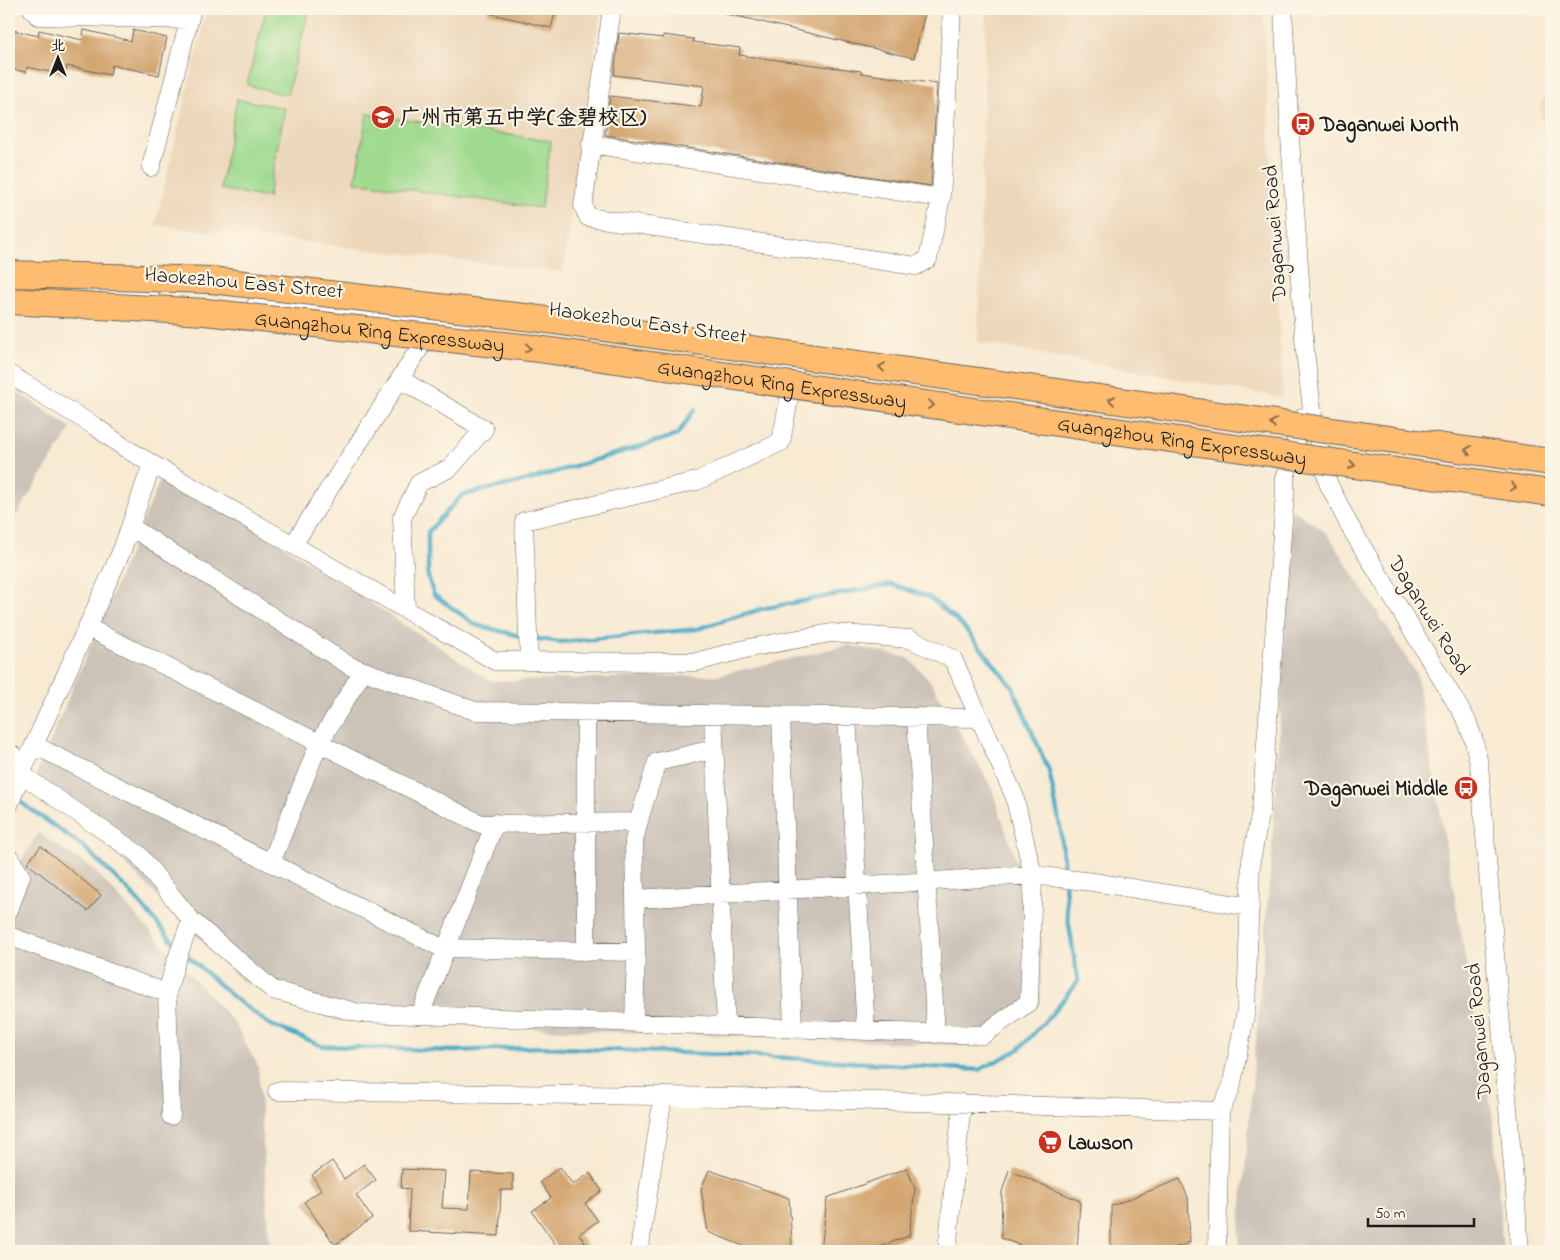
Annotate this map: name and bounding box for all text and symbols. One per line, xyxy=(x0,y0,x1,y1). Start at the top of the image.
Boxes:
north arrow xyxy=(32,32,82,82)
text: 北 xyxy=(51,36,65,57)
school or university icon: 广州市第五中学(金碧校区) xyxy=(370,104,396,130)
place label: 广州市第五中学(金碧校区) xyxy=(400,104,647,134)
bus stop icon: Daganwei North xyxy=(1290,111,1316,137)
place label: Daganwei North xyxy=(1319,111,1459,143)
street label: Daganwei Road xyxy=(1256,164,1298,303)
street label: Haokezhou East Street xyxy=(143,260,344,308)
street label: Haokezhou East Street xyxy=(547,295,748,353)
street label: Guangzhou Ring Expressway xyxy=(253,305,506,364)
one-way arrow xyxy=(524,342,532,353)
street label: Guangzhou Ring Expressway xyxy=(655,353,908,420)
one-way arrow xyxy=(877,363,886,373)
one-way arrow xyxy=(1108,395,1116,406)
one-way arrow xyxy=(927,399,935,410)
street label: Guangzhou Ring Expressway xyxy=(1055,410,1308,477)
one-way arrow xyxy=(1268,418,1277,428)
one-way arrow xyxy=(1464,446,1473,456)
one-way arrow xyxy=(1348,459,1356,469)
one-way arrow xyxy=(1509,482,1517,492)
street label: Daganwei Road xyxy=(1377,550,1477,683)
place label: Daganwei Middle xyxy=(1304,775,1449,807)
bus stop icon: Daganwei Middle xyxy=(1453,775,1479,801)
street label: Daganwei Road xyxy=(1459,962,1503,1101)
supermarket icon: Lawson xyxy=(1037,1129,1063,1155)
place label: Lawson xyxy=(1068,1129,1133,1159)
scale bar xyxy=(1368,1195,1474,1227)
text: 50 m xyxy=(1375,1203,1406,1225)

